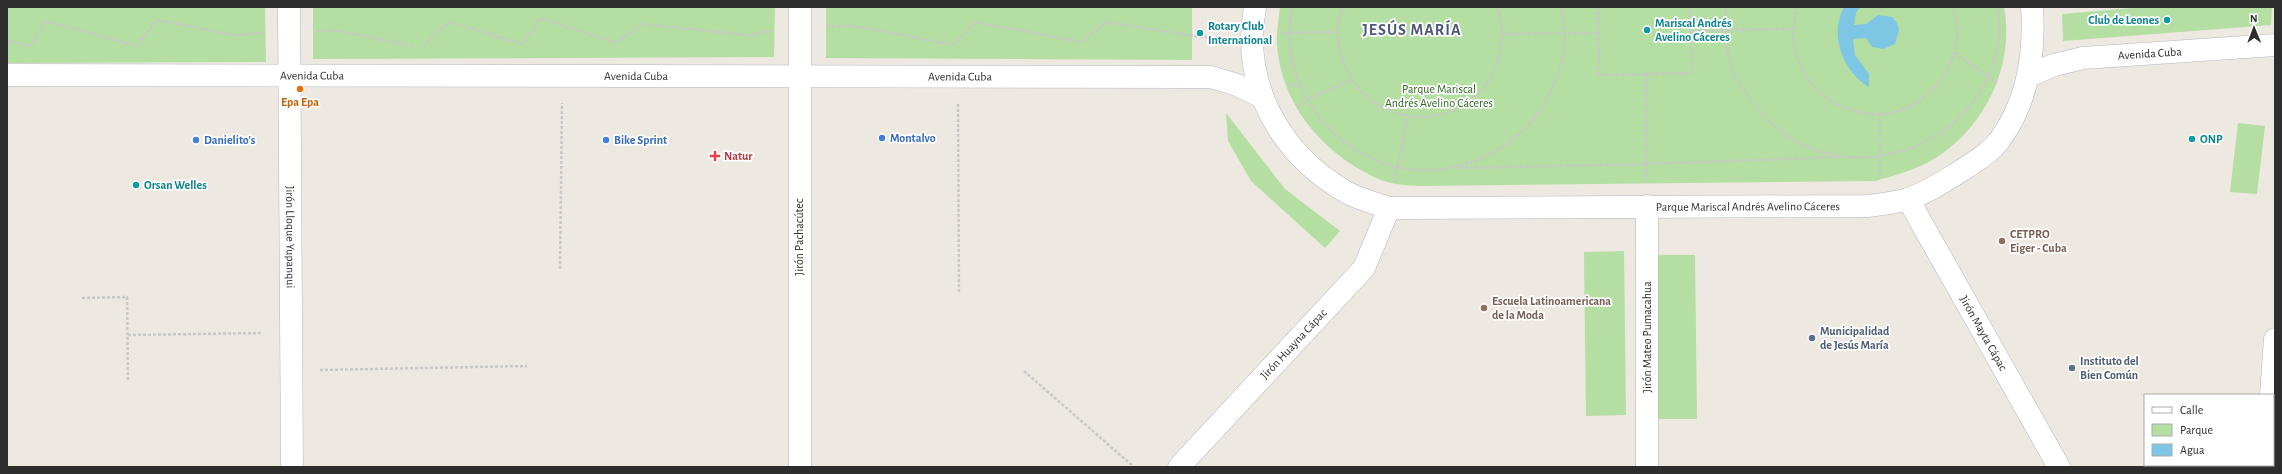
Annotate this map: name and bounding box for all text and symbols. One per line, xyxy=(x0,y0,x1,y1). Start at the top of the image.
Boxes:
north arrow xyxy=(2234,8,2274,48)
text: N xyxy=(2250,13,2258,24)
place label: Club de Leones xyxy=(2088,14,2159,26)
marker: Club de Leones xyxy=(2162,15,2172,25)
place label: Mariscal Andrés Avelino Cáceres xyxy=(1655,17,1732,43)
district label: JESÚS MARÍA xyxy=(1362,19,1462,38)
place label: Rotary Club International xyxy=(1208,20,1272,46)
marker: Mariscal Andrés Avelino Cáceres xyxy=(1642,25,1652,35)
marker: Rotary Club International xyxy=(1195,28,1205,38)
street label: Avenida Cuba xyxy=(2117,45,2183,62)
street label: Avenida Cuba xyxy=(280,69,344,82)
street label: Avenida Cuba xyxy=(604,70,668,82)
street label: Avenida Cuba xyxy=(928,71,992,83)
park label: Parque Mariscal Andrés Avelino Cáceres xyxy=(1385,83,1493,109)
marker: Epa Epa xyxy=(295,84,305,94)
place label: Epa Epa xyxy=(281,96,319,108)
place label: Montalvo xyxy=(890,132,936,144)
marker: Montalvo xyxy=(877,133,887,143)
place label: ONP xyxy=(2200,133,2223,145)
place label: Danielito's xyxy=(204,134,256,146)
place label: Bike Sprint xyxy=(614,134,667,146)
marker: ONP xyxy=(2187,134,2197,144)
marker: Danielito's xyxy=(191,135,201,145)
marker: Bike Sprint xyxy=(601,135,611,145)
marker: Natur xyxy=(709,150,721,162)
place label: Natur xyxy=(724,150,753,162)
place label: Orsan Welles xyxy=(144,179,207,191)
marker: Orsan Welles xyxy=(131,180,141,190)
street label: Jirón Lloque Yupanqui xyxy=(284,186,297,288)
street label: Jirón Pachacútec xyxy=(793,198,805,275)
street label: Parque Mariscal Andrés Avelino Cáceres xyxy=(1656,200,1840,213)
place label: CETPRO Eiger - Cuba xyxy=(2010,228,2067,254)
marker: CETPRO Eiger - Cuba xyxy=(1997,236,2007,246)
street label: Jirón Mateo Pumacahua xyxy=(1641,281,1653,393)
street label: Jirón Mayta Cápac xyxy=(1958,294,2010,373)
place label: Escuela Latinoamericana de la Moda xyxy=(1492,295,1611,321)
marker: Escuela Latinoamericana de la Moda xyxy=(1479,303,1489,313)
street label: Jirón Huayna Cápac xyxy=(1258,306,1329,381)
place label: Municipalidad de Jesús María xyxy=(1820,325,1890,351)
marker: Municipalidad de Jesús María xyxy=(1807,333,1817,343)
place label: Instituto del Bien Común xyxy=(2080,355,2139,381)
marker: Instituto del Bien Común xyxy=(2067,363,2077,373)
legend xyxy=(2144,394,2274,466)
text: Calle xyxy=(2180,404,2203,416)
text: Parque xyxy=(2180,424,2213,436)
text: Agua xyxy=(2180,444,2205,456)

